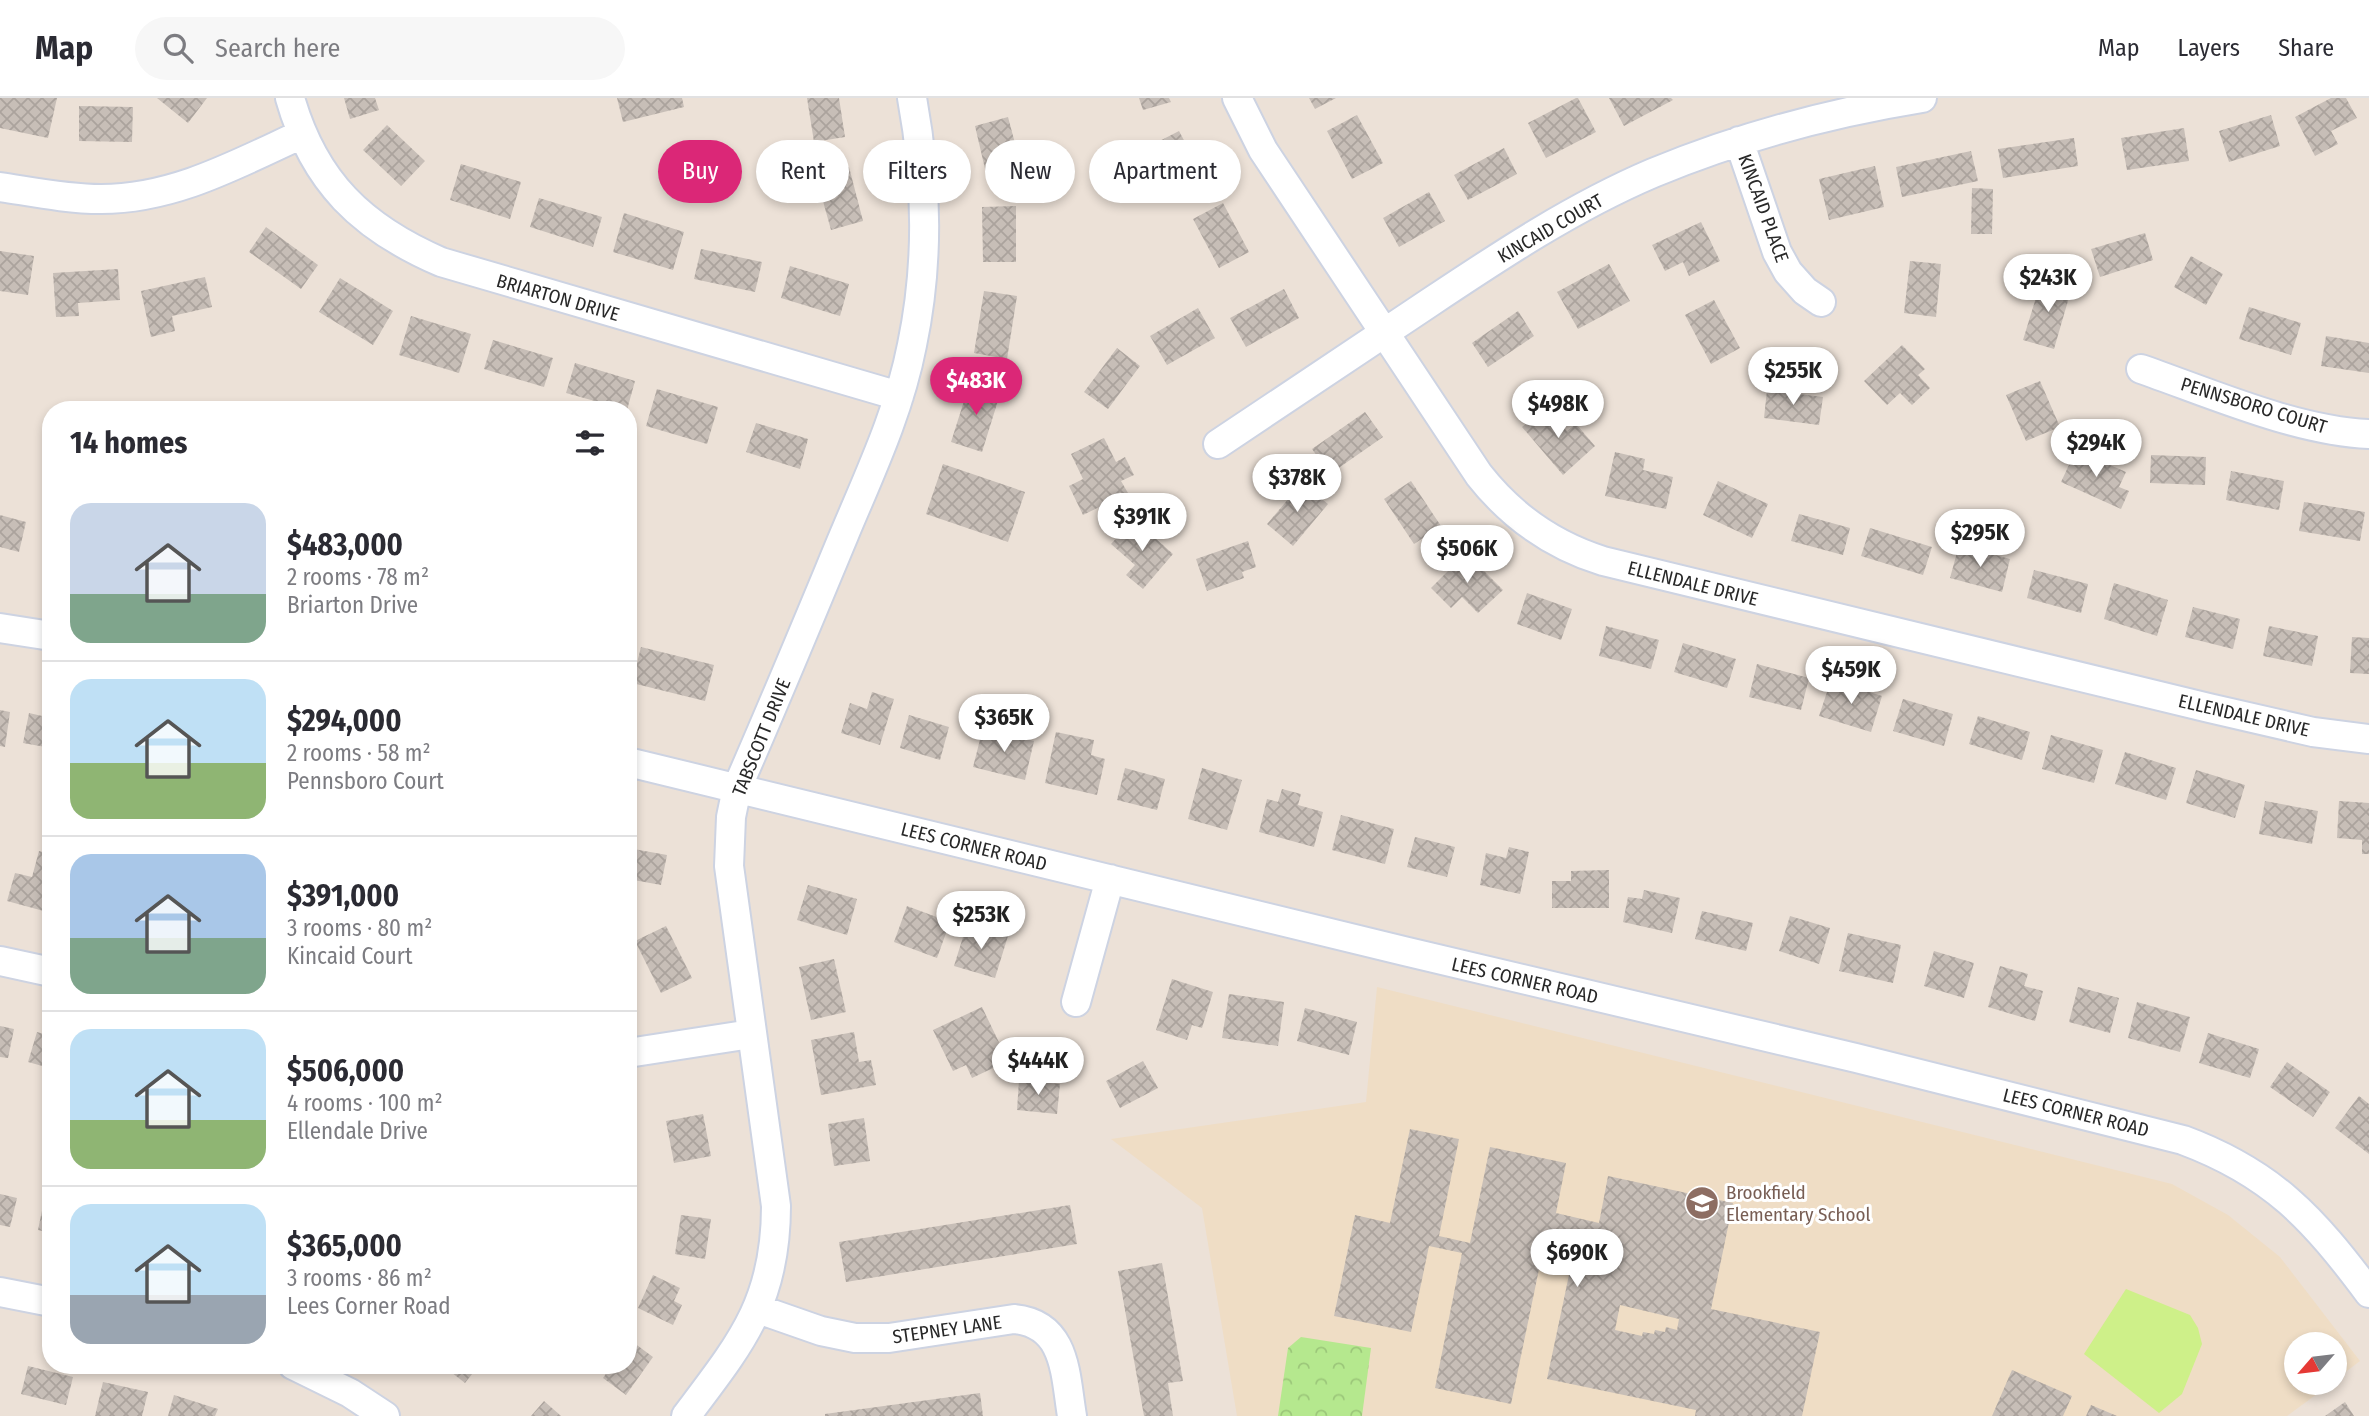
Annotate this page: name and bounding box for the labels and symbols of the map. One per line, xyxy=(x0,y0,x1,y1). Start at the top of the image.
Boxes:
street label: KINCAID PLACE xyxy=(1733,151,1794,265)
street label: KINCAID COURT xyxy=(1493,189,1607,268)
pin: $243K xyxy=(1999,254,2097,314)
street label: BRIARTON DRIVE xyxy=(494,269,622,326)
pin: $255K xyxy=(1744,348,1842,407)
pin: $483K xyxy=(927,358,1025,417)
street label: PENNSBORO COURT xyxy=(2178,372,2330,439)
pin: $498K xyxy=(1509,380,1607,440)
pin: $294K xyxy=(2047,420,2145,479)
pin: $378K xyxy=(1248,454,1346,514)
pin: $391K xyxy=(1093,494,1191,553)
pin: $295K xyxy=(1931,510,2029,569)
pin: $506K xyxy=(1418,526,1516,585)
street label: ELLENDALE DRIVE xyxy=(1625,556,1761,611)
pin: $459K xyxy=(1802,646,1900,706)
street label: TABSCOTT DRIVE xyxy=(727,675,796,799)
street label: ELLENDALE DRIVE xyxy=(2176,689,2312,742)
pin: $365K xyxy=(955,694,1053,754)
street label: LEES CORNER ROAD xyxy=(898,817,1049,876)
pin: $253K xyxy=(932,892,1030,951)
street label: LEES CORNER ROAD xyxy=(1449,952,1600,1009)
pin: $444K xyxy=(989,1038,1087,1097)
street label: LEES CORNER ROAD xyxy=(2000,1083,2151,1142)
place label: Brookfield Elementary School xyxy=(1726,1181,1871,1226)
school or university icon: Brookfield Elementary School xyxy=(1683,1184,1721,1222)
pin: $690K xyxy=(1528,1230,1626,1289)
street label: STEPNEY LANE xyxy=(891,1310,1003,1349)
north arrow xyxy=(2284,1332,2347,1395)

